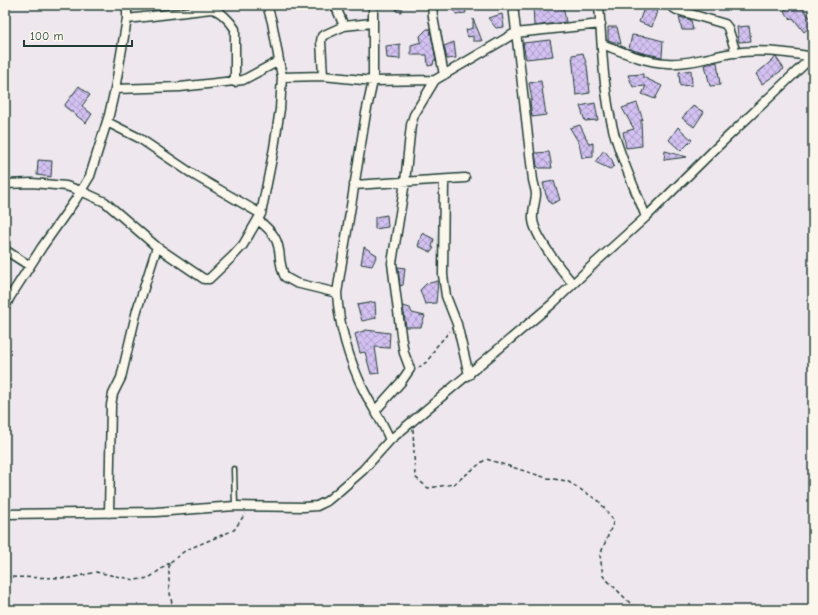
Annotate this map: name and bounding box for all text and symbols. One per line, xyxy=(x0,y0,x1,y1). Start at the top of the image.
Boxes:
scale bar xyxy=(24,22,132,48)
text: 100 m xyxy=(30,29,63,43)

